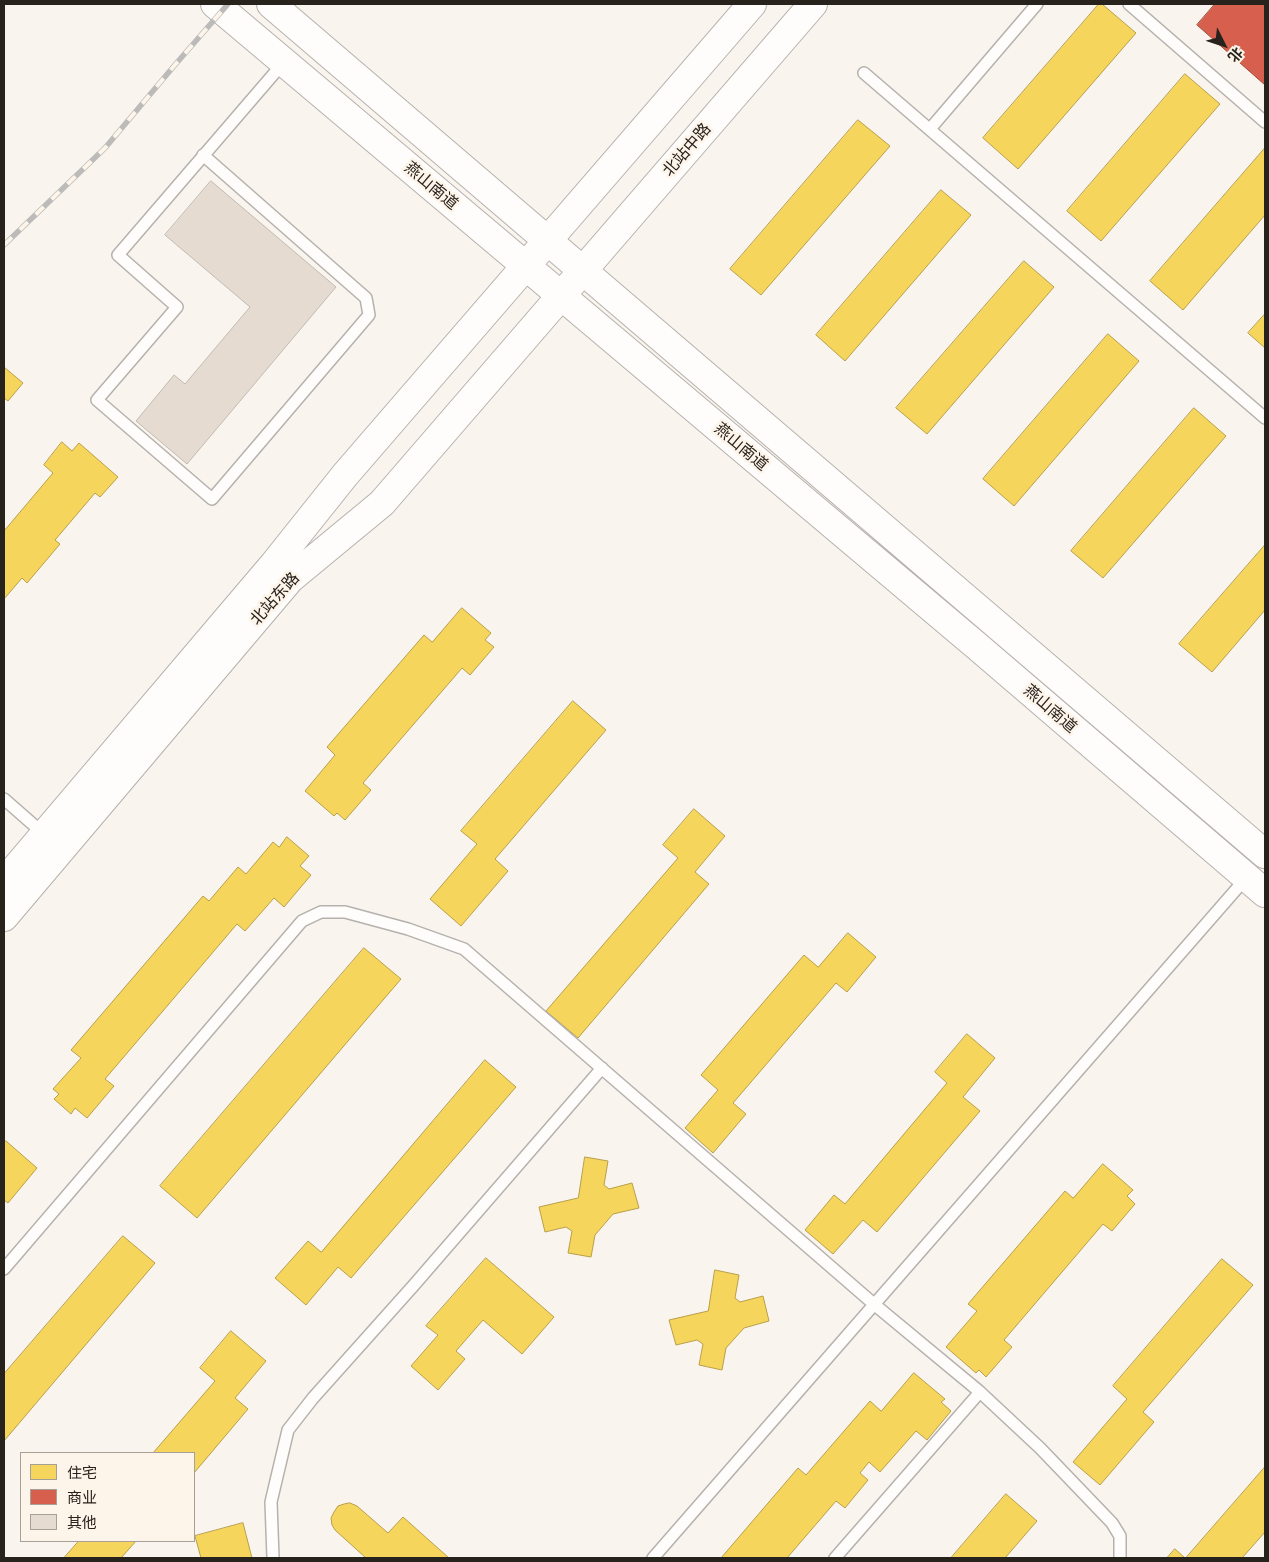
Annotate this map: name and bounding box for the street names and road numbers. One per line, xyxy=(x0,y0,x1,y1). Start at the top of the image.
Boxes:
street label: 北站中路 xyxy=(659,120,715,180)
street label: 燕山南道 xyxy=(400,158,462,214)
street label: 燕山南道 xyxy=(710,419,772,475)
street label: 北站东路 xyxy=(246,569,304,629)
street label: 燕山南道 xyxy=(1020,681,1080,737)

